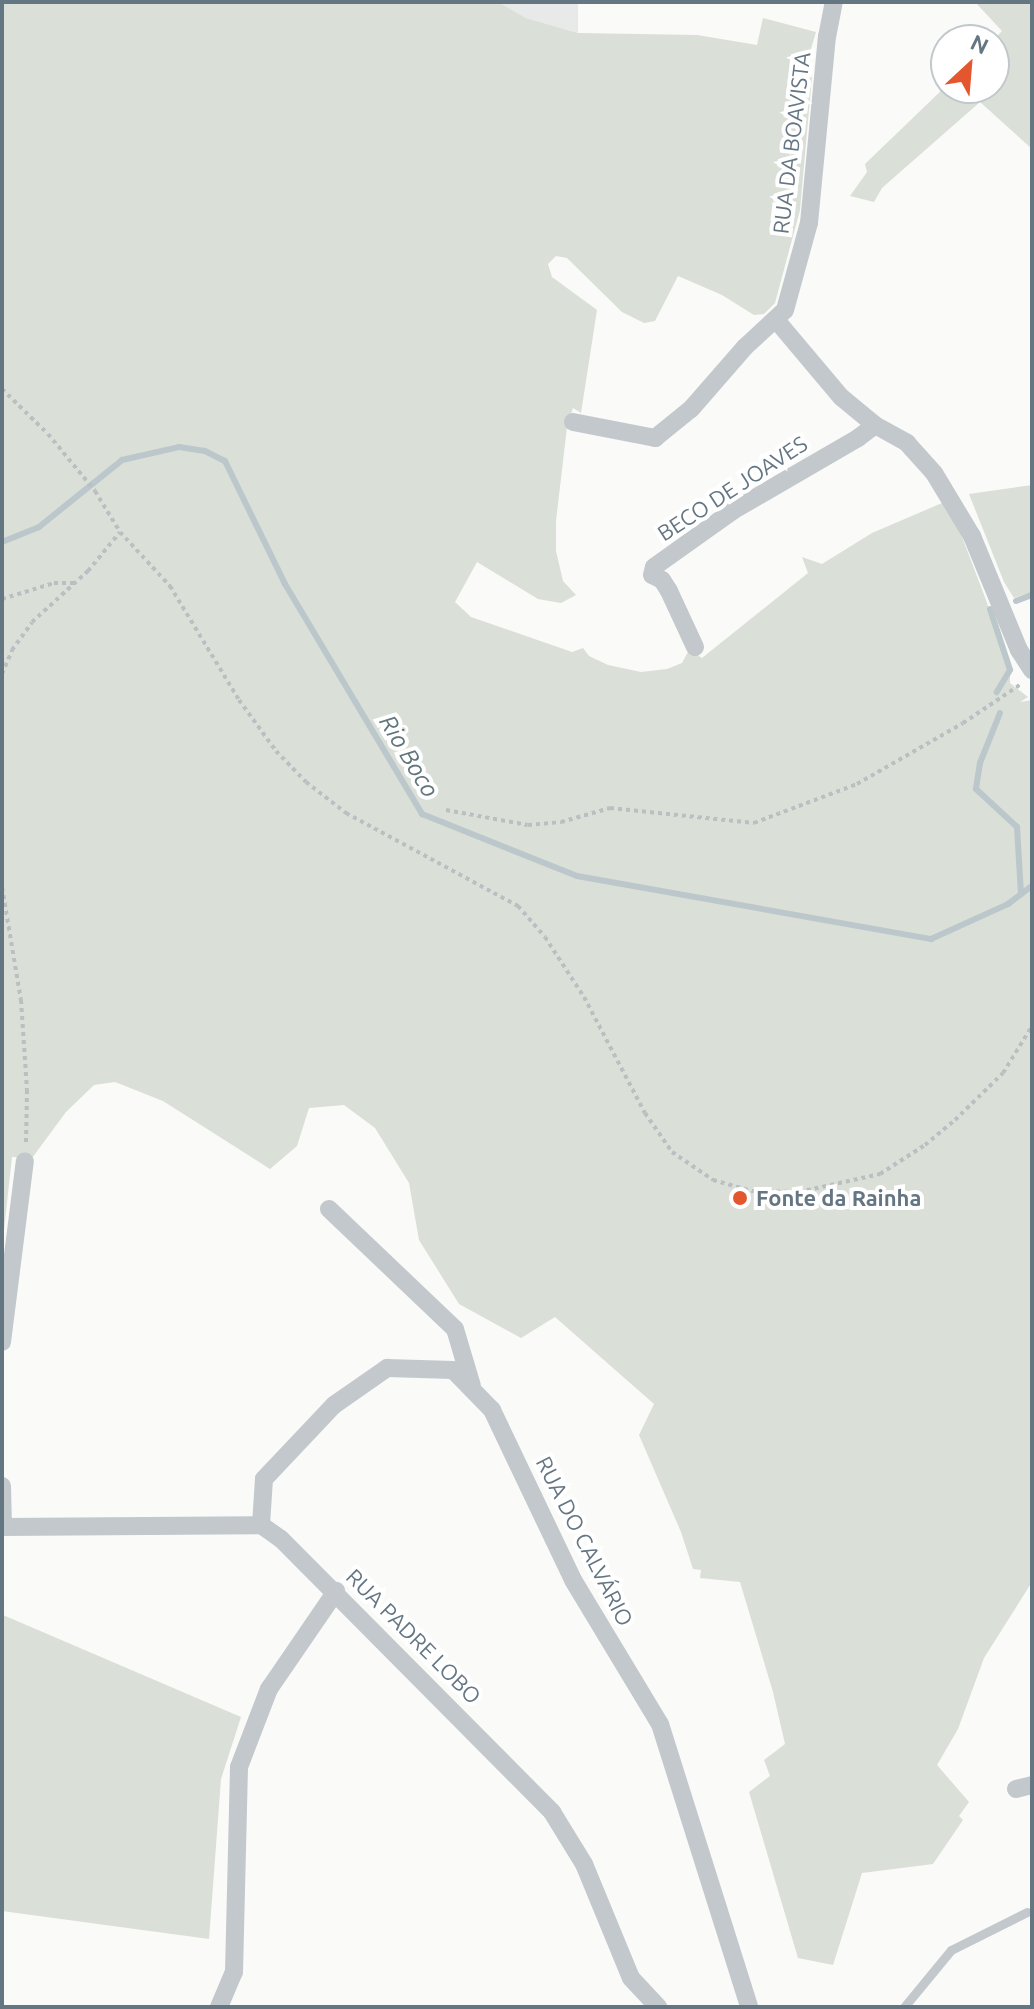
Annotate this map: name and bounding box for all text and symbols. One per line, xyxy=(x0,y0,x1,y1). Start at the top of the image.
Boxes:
north arrow xyxy=(930,24,1010,104)
text: N xyxy=(967,29,993,59)
street label: RUA DA BOAVISTA xyxy=(767,51,815,235)
street label: BECO DE JOAVES xyxy=(652,430,812,546)
water label: Rio Boco xyxy=(373,710,445,802)
place label: Fonte da Rainha xyxy=(756,1185,921,1211)
marker: Fonte da Rainha xyxy=(731,1189,749,1207)
street label: RUA DO CALVÁRIO xyxy=(531,1452,639,1630)
street label: RUA PADRE LOBO xyxy=(341,1563,487,1709)

